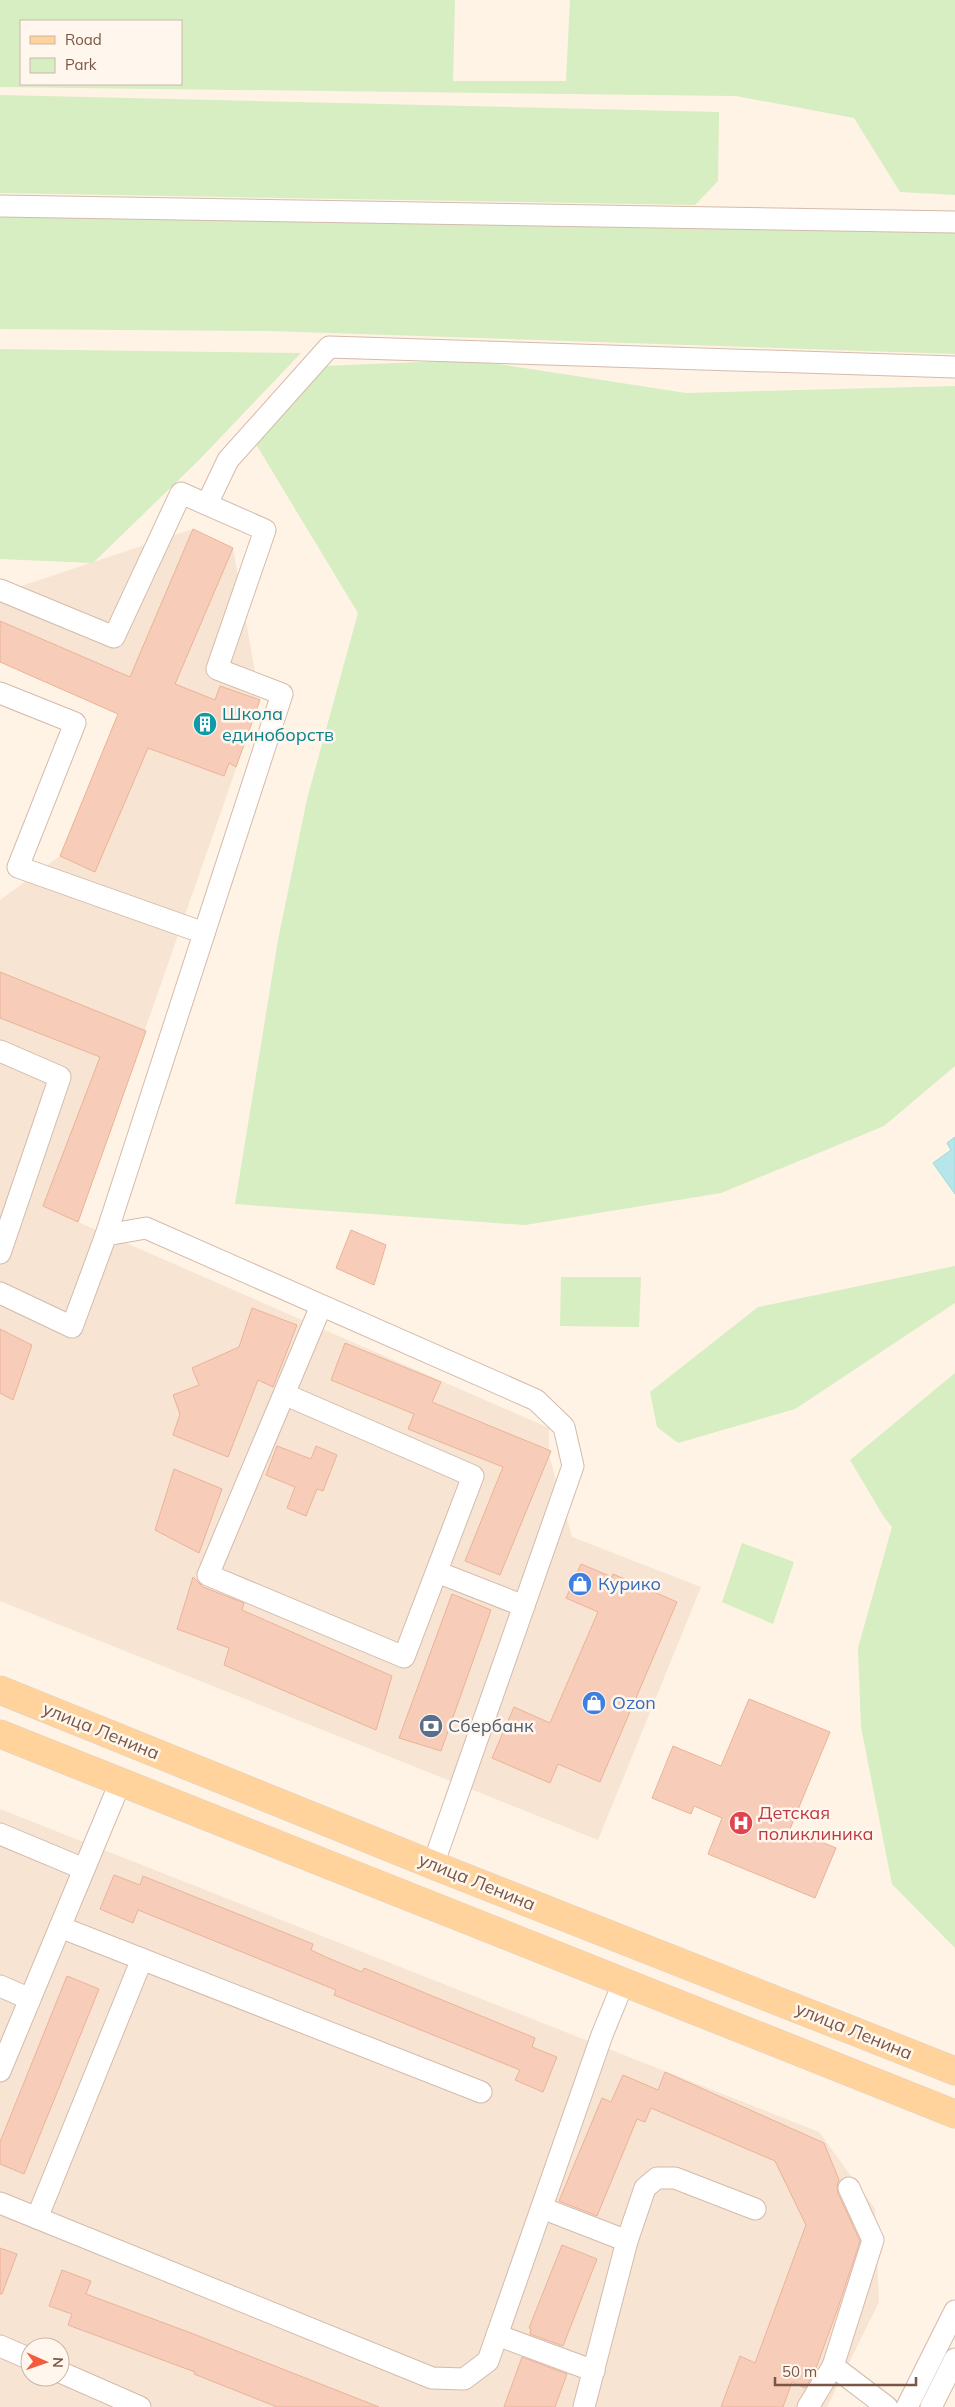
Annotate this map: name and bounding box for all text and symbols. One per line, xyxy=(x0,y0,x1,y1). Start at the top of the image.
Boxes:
legend xyxy=(20,20,182,85)
text: Road xyxy=(65,30,102,49)
text: Park xyxy=(65,55,97,74)
place label: Школа единоборств xyxy=(222,702,334,746)
building icon: Школа единоборств xyxy=(192,711,218,737)
shop icon: Курико xyxy=(567,1571,593,1597)
place label: Курико xyxy=(598,1572,661,1595)
shop icon: Ozon xyxy=(581,1690,607,1716)
place label: Ozon xyxy=(612,1691,656,1714)
street label: улица Ленина xyxy=(39,1697,163,1764)
bank icon: Сбербанк xyxy=(418,1713,444,1739)
place label: Сбербанк xyxy=(448,1714,534,1737)
place label: Детская поликлиника xyxy=(758,1801,873,1845)
hospital icon: Детская поликлиника xyxy=(728,1810,754,1836)
street label: улица Ленина xyxy=(415,1848,539,1915)
street label: улица Ленина xyxy=(792,1997,916,2064)
north arrow xyxy=(20,2337,70,2387)
scale bar xyxy=(775,2354,916,2386)
text: N xyxy=(49,2357,67,2368)
text: 50 m xyxy=(782,2362,817,2381)

